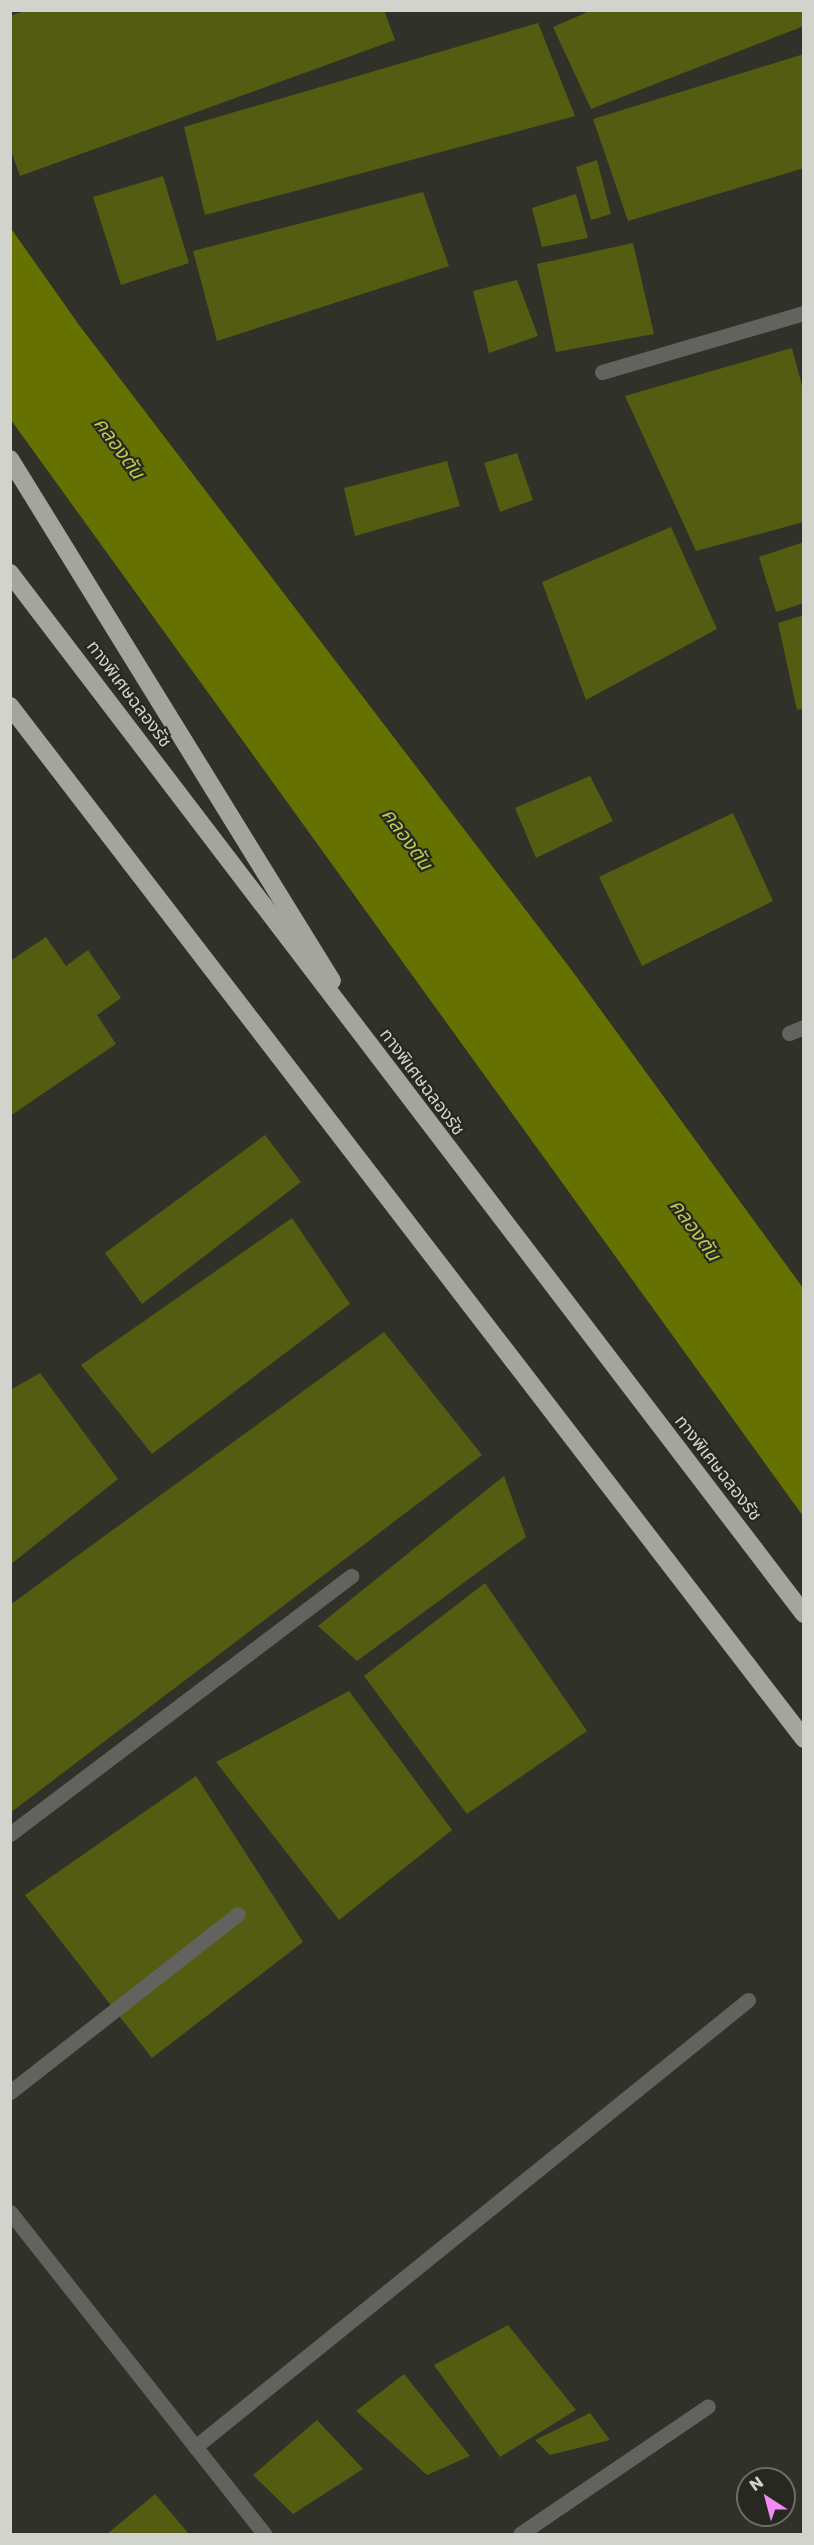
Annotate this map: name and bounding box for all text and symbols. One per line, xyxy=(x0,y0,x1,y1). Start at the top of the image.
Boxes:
water label: คลองตัน xyxy=(88,412,150,484)
street label: ทางพิเศษฉลองรัช xyxy=(82,636,176,752)
water label: คลองตัน xyxy=(376,803,438,875)
street label: ทางพิเศษฉลองรัช xyxy=(375,1024,469,1140)
water label: คลองตัน xyxy=(664,1194,726,1266)
street label: ทางพิเศษฉลองรัช xyxy=(670,1411,766,1525)
north arrow xyxy=(736,2467,796,2527)
text: N xyxy=(745,2471,768,2497)

